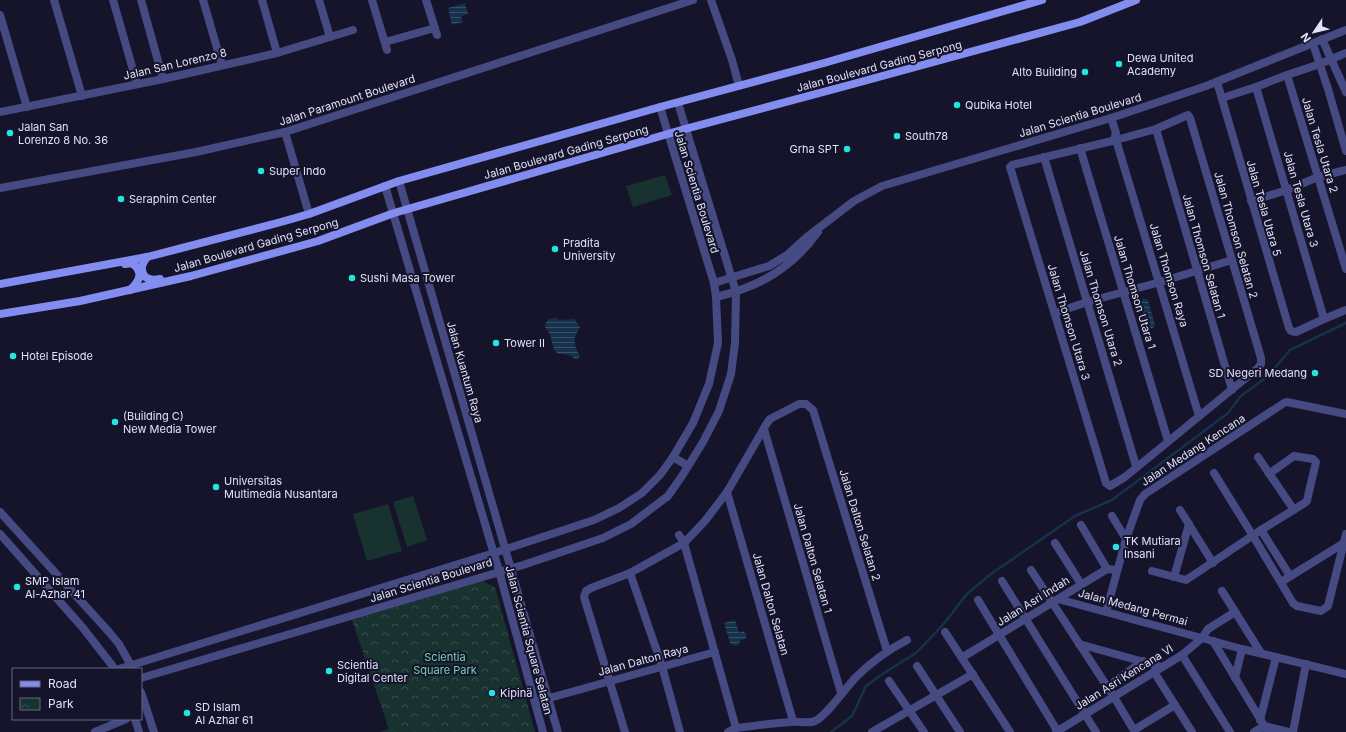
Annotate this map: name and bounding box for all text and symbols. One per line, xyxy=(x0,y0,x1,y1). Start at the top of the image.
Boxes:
north arrow xyxy=(1294,12,1334,52)
text: N xyxy=(1298,30,1314,45)
street label: Jalan Boulevard Gading Serpong xyxy=(795,37,963,95)
street label: Jalan San Lorenzo 8 xyxy=(122,45,228,83)
place label: Dewa United Academy xyxy=(1127,51,1193,78)
marker: Dewa United Academy xyxy=(1114,59,1124,69)
place label: Alto Building xyxy=(1012,65,1077,79)
marker: Alto Building xyxy=(1080,67,1090,77)
street label: Jalan Paramount Boulevard xyxy=(277,71,417,129)
street label: Jalan Scientia Boulevard xyxy=(1017,90,1143,140)
street label: Jalan Tesla Utara 2 xyxy=(1299,95,1341,195)
place label: Qubika Hotel xyxy=(965,98,1032,112)
marker: Qubika Hotel xyxy=(952,100,962,110)
place label: Jalan San Lorenzo 8 No. 36 xyxy=(18,120,108,147)
street label: Jalan Boulevard Gading Serpong xyxy=(482,122,650,182)
marker: Jalan San Lorenzo 8 No. 36 xyxy=(5,128,15,138)
street label: Jalan Scientia Boulevard xyxy=(672,129,722,255)
place label: South78 xyxy=(905,129,948,143)
marker: South78 xyxy=(892,131,902,141)
place label: Grha SPT xyxy=(790,142,839,156)
marker: Grha SPT xyxy=(842,144,852,154)
street label: Jalan Tesla Utara 3 xyxy=(1281,149,1321,249)
street label: Jalan Tesla Utara 5 xyxy=(1244,158,1285,258)
place label: Super Indo xyxy=(269,164,326,178)
marker: Super Indo xyxy=(256,166,266,176)
street label: Jalan Thomson Selatan 2 xyxy=(1211,170,1261,300)
place label: Seraphim Center xyxy=(129,192,216,206)
street label: Jalan Thomson Selatan 1 xyxy=(1180,192,1228,320)
marker: Seraphim Center xyxy=(116,194,126,204)
street label: Jalan Boulevard Gading Serpong xyxy=(172,215,340,275)
street label: Jalan Thomson Raya xyxy=(1147,221,1191,329)
street label: Jalan Thomson Utara 1 xyxy=(1111,233,1159,351)
place label: Pradita University xyxy=(563,236,615,263)
marker: Pradita University xyxy=(550,244,560,254)
street label: Jalan Thomson Utara 2 xyxy=(1077,248,1125,368)
street label: Jalan Thomson Utara 3 xyxy=(1045,262,1093,382)
place label: Sushi Masa Tower xyxy=(360,271,455,285)
marker: Sushi Masa Tower xyxy=(347,273,357,283)
street label: Jalan Kuantum Raya xyxy=(444,319,486,425)
place label: Tower II xyxy=(504,336,545,350)
marker: Tower II xyxy=(491,338,501,348)
place label: Hotel Episode xyxy=(21,349,93,363)
marker: Hotel Episode xyxy=(8,351,18,361)
place label: SD Negeri Medang xyxy=(1208,366,1307,380)
marker: SD Negeri Medang xyxy=(1310,368,1320,378)
place label: (Building C) New Media Tower xyxy=(123,409,217,436)
street label: Jalan Medang Kencana xyxy=(1138,411,1248,489)
marker: (Building C) New Media Tower xyxy=(110,417,120,427)
street label: Jalan Dalton Selatan 2 xyxy=(836,468,884,582)
place label: Universitas Multimedia Nusantara xyxy=(224,474,338,501)
marker: Universitas Multimedia Nusantara xyxy=(211,482,221,492)
street label: Jalan Dalton Selatan 1 xyxy=(791,501,835,615)
place label: TK Mutiara Insani xyxy=(1124,534,1181,561)
marker: TK Mutiara Insani xyxy=(1111,542,1121,552)
street label: Jalan Dalton Selatan xyxy=(750,551,792,657)
street label: Jalan Scientia Boulevard xyxy=(368,555,494,605)
street label: Jalan Scientia Square Selatan xyxy=(502,564,556,716)
street label: Jalan Asri Indah xyxy=(994,573,1072,629)
place label: SMP Islam Al-Azhar 41 xyxy=(25,574,85,601)
marker: SMP Islam Al-Azhar 41 xyxy=(12,582,22,592)
street label: Jalan Medang Permai xyxy=(1077,586,1189,628)
street label: Jalan Dalton Raya xyxy=(596,641,690,679)
street label: Jalan Asri Kencana VI xyxy=(1072,641,1176,713)
park label: Scientia Square Park xyxy=(413,650,477,677)
place label: Scientia Digital Center xyxy=(337,658,408,685)
marker: Scientia Digital Center xyxy=(324,666,334,676)
legend xyxy=(12,668,142,720)
text: Road xyxy=(48,676,77,691)
place label: Kipinä xyxy=(500,686,532,700)
marker: Kipinä xyxy=(487,688,497,698)
text: Park xyxy=(48,696,74,711)
place label: SD Islam Al Azhar 61 xyxy=(195,700,253,727)
marker: SD Islam Al Azhar 61 xyxy=(182,708,192,718)

